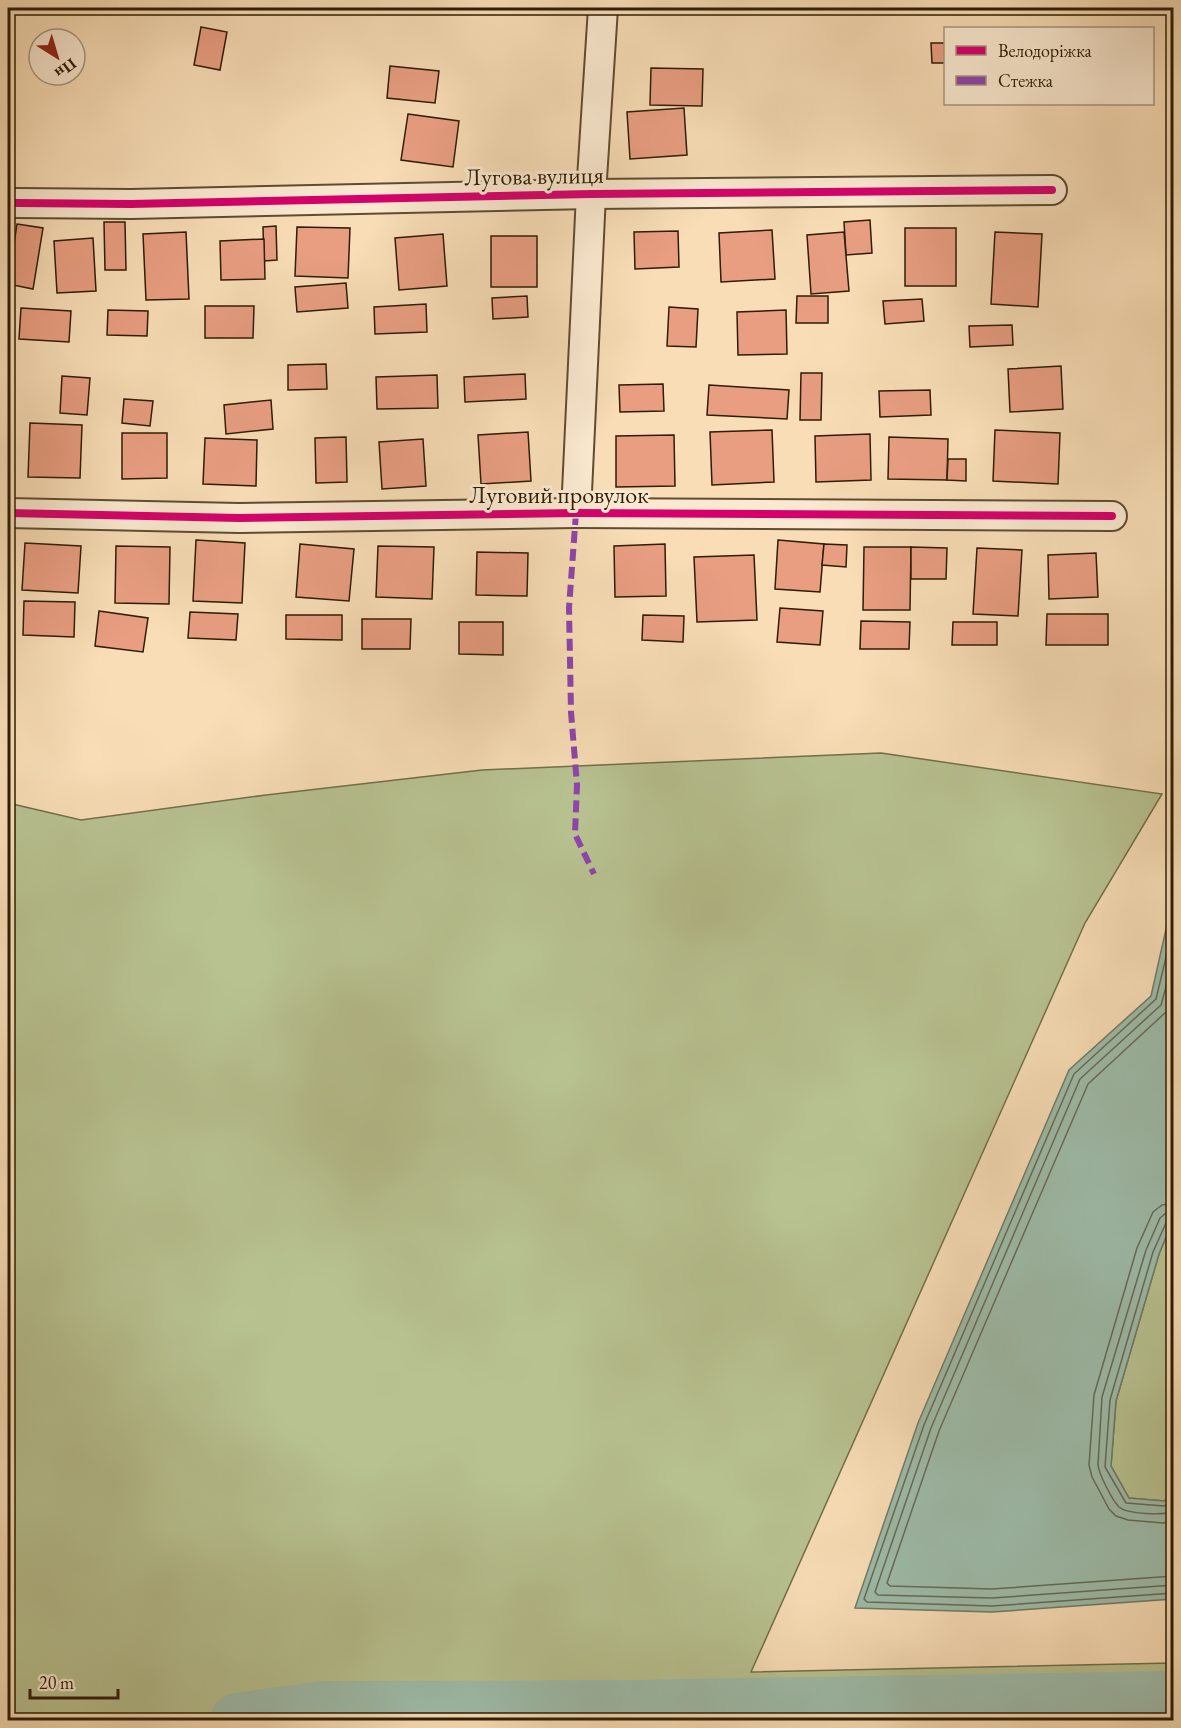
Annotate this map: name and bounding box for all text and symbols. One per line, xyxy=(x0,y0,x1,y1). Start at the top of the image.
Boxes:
north arrow xyxy=(27,27,87,87)
legend xyxy=(944,27,1154,105)
text: Велодоріжка xyxy=(998,39,1093,62)
text: Пн xyxy=(51,54,81,84)
text: Стежка xyxy=(998,69,1054,92)
street label: Лугова вулиця xyxy=(464,159,604,192)
street label: Луговий провулок xyxy=(469,479,649,510)
scale bar xyxy=(30,1662,118,1700)
text: 20 m xyxy=(39,1671,74,1694)

